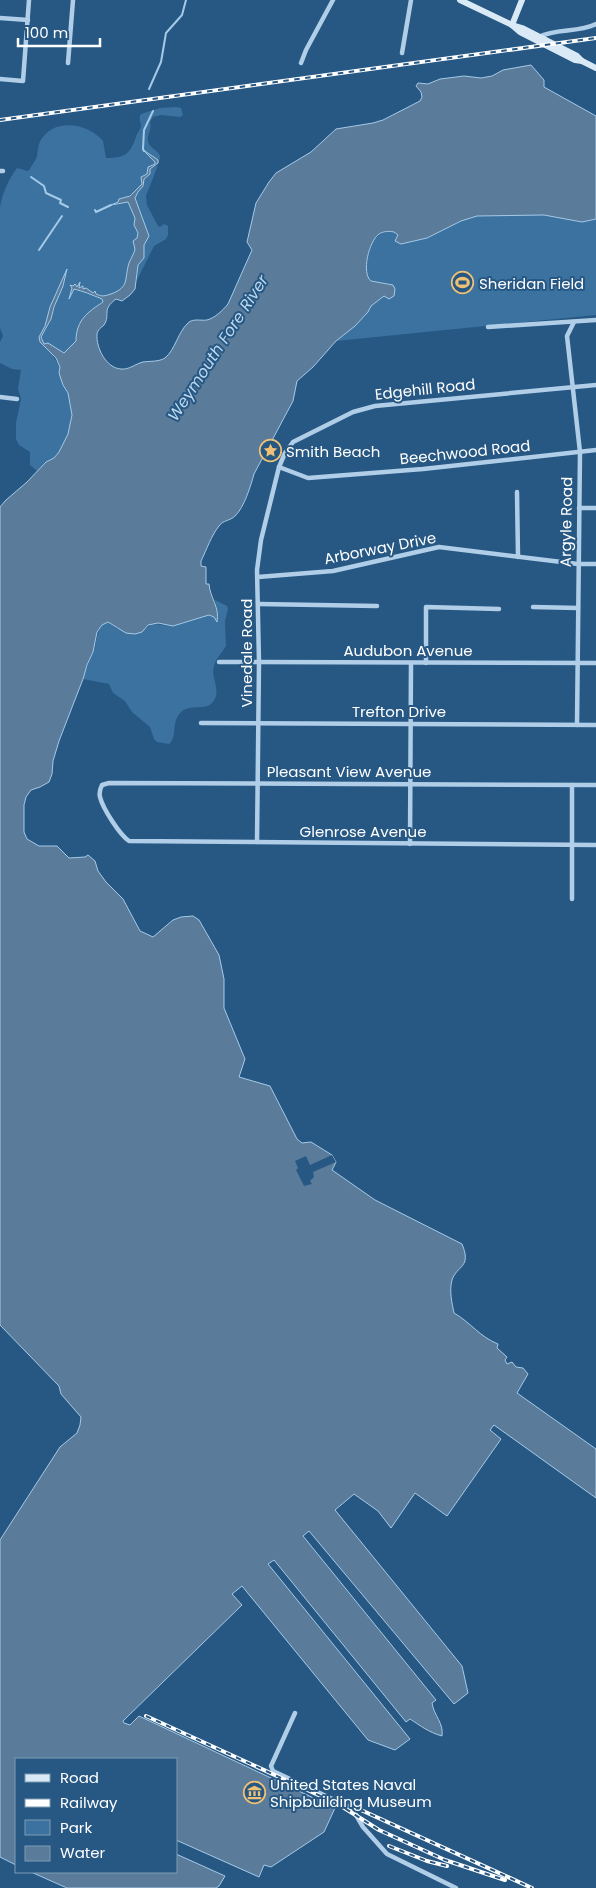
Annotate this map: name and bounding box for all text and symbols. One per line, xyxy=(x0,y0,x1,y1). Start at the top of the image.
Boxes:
scale bar xyxy=(18,15,100,47)
text: 100 m xyxy=(25,22,68,43)
water label: Weymouth Fore River xyxy=(162,270,274,425)
sports icon: Sheridan Field xyxy=(451,271,475,295)
place label: Sheridan Field xyxy=(479,273,584,294)
street label: Edgehill Road xyxy=(374,373,476,405)
street label: Beechwood Road xyxy=(399,435,531,469)
place icon: Smith Beach xyxy=(258,439,282,463)
place label: Smith Beach xyxy=(286,441,380,462)
street label: Argyle Road xyxy=(555,477,577,567)
street label: Arborway Drive xyxy=(322,527,438,569)
street label: Vinedale Road xyxy=(236,598,257,708)
street label: Audubon Avenue xyxy=(343,640,473,661)
street label: Trefton Drive xyxy=(352,701,446,722)
street label: Pleasant View Avenue xyxy=(267,761,431,782)
street label: Glenrose Avenue xyxy=(300,821,426,842)
legend xyxy=(15,1758,178,1873)
text: Road xyxy=(60,1767,99,1788)
place label: United States Naval Shipbuilding Museum xyxy=(270,1774,432,1812)
museum icon: United States Naval Shipbuilding Museum xyxy=(242,1781,266,1805)
text: Railway xyxy=(60,1792,118,1813)
text: Park xyxy=(60,1817,92,1838)
text: Water xyxy=(60,1842,106,1863)

